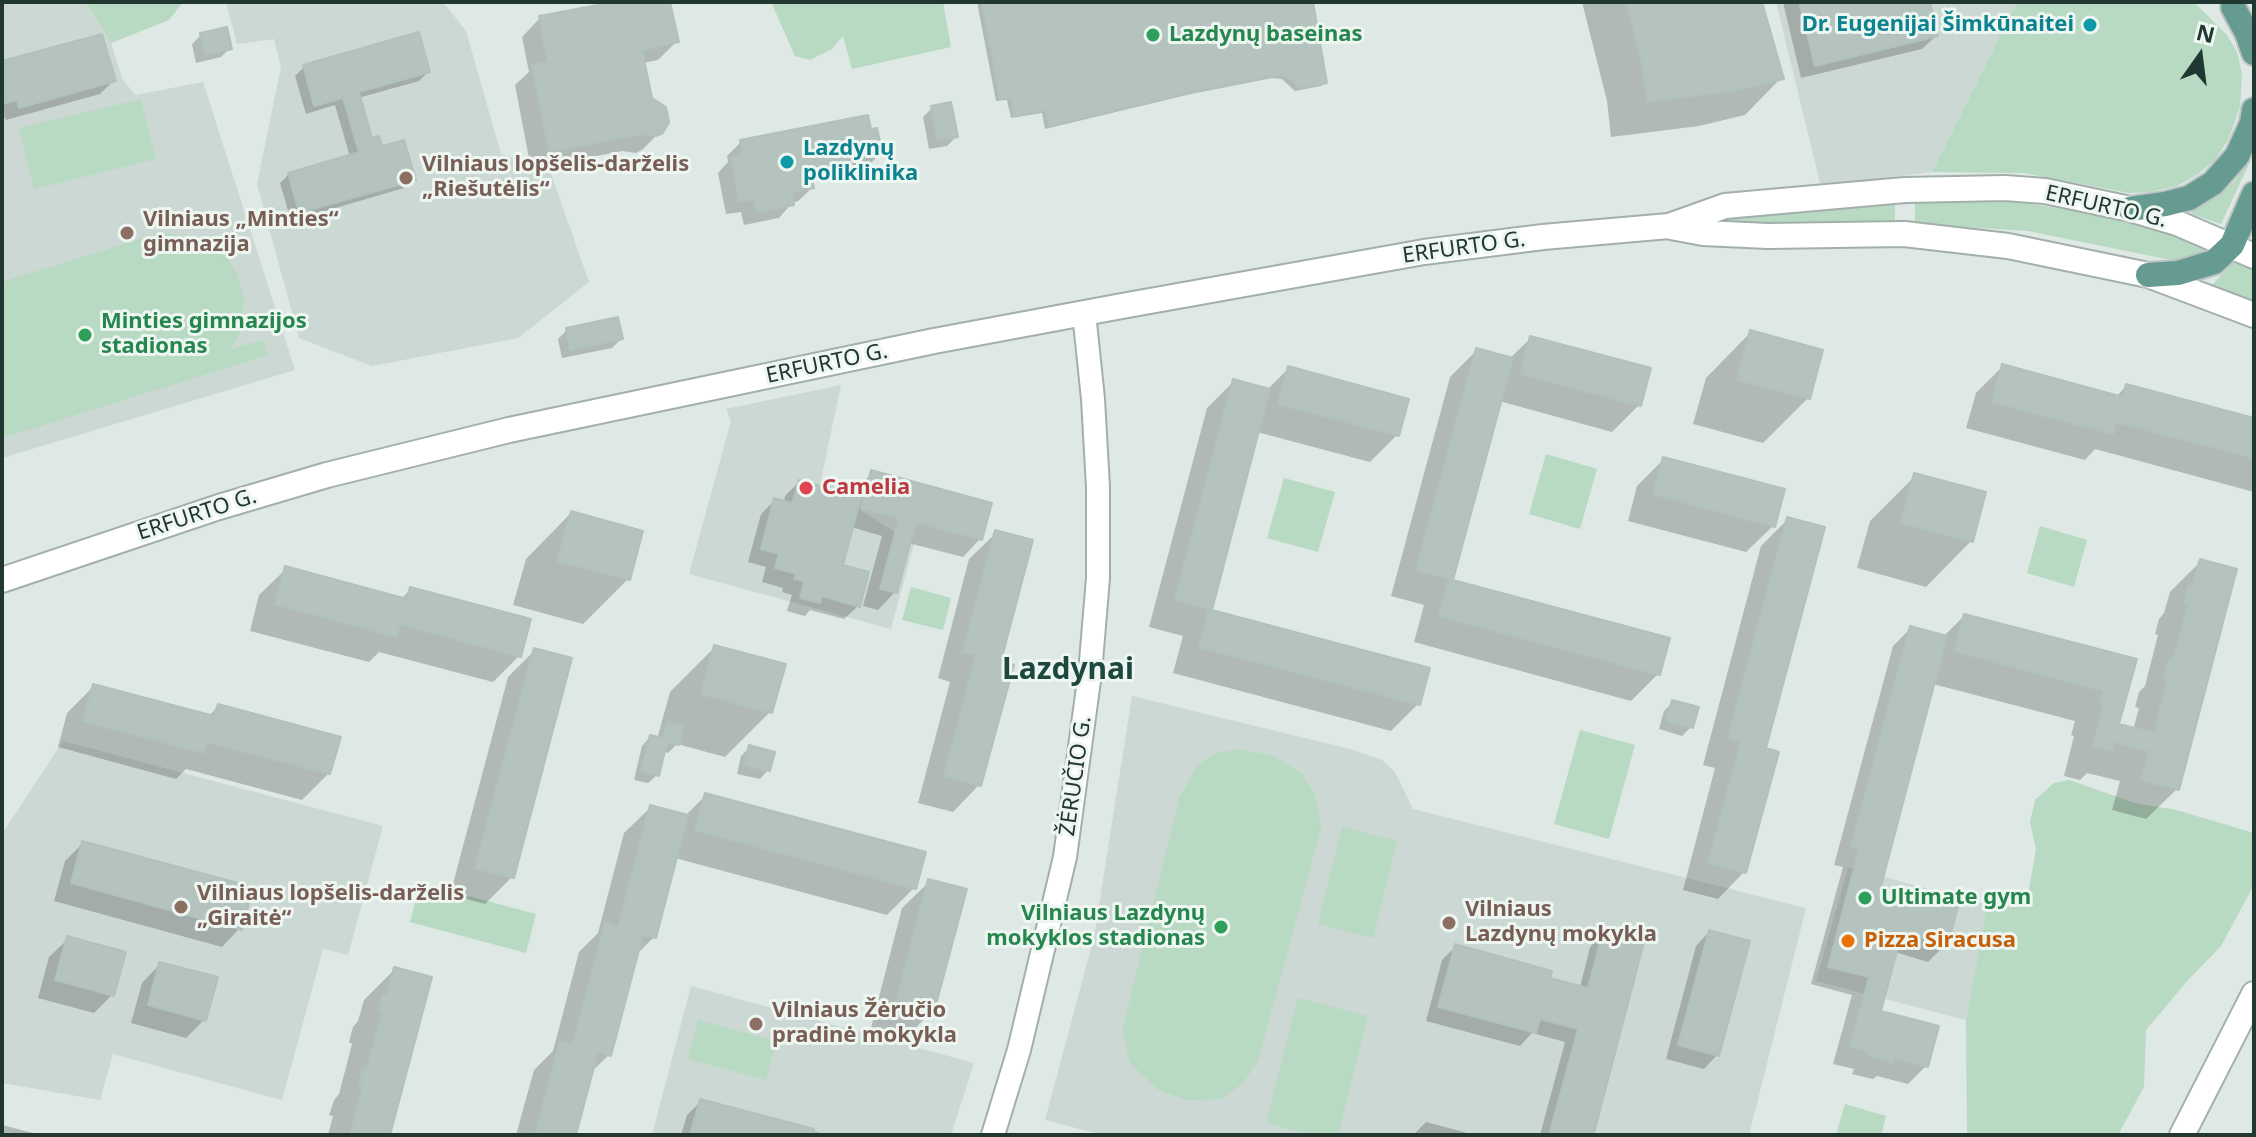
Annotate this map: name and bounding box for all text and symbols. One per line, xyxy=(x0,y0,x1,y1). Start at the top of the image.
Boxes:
place label: Dr. Eugenijai Šimkūnaitei xyxy=(1802,12,2074,38)
marker: Dr. Eugenijai Šimkūnaitei xyxy=(2081,16,2099,34)
north arrow xyxy=(2160,16,2240,96)
text: N xyxy=(2193,16,2218,49)
place label: Lazdynų baseinas xyxy=(1169,22,1362,48)
marker: Lazdynų baseinas xyxy=(1144,26,1162,44)
place label: Lazdynų poliklinika xyxy=(803,136,918,188)
place label: Vilniaus lopšelis-darželis „Riešutėlis“ xyxy=(422,152,689,204)
marker: Lazdynų poliklinika xyxy=(778,153,796,171)
marker: Vilniaus lopšelis-darželis „Riešutėlis“ xyxy=(397,169,415,187)
street label: ERFURTO G. xyxy=(2043,180,2169,234)
place label: Vilniaus „Minties“ gimnazija xyxy=(143,207,339,258)
marker: Vilniaus „Minties“ gimnazija xyxy=(118,224,136,242)
street label: ERFURTO G. xyxy=(1401,226,1527,270)
place label: Minties gimnazijos stadionas xyxy=(101,309,307,360)
marker: Minties gimnazijos stadionas xyxy=(76,326,94,344)
street label: ERFURTO G. xyxy=(764,338,890,390)
place label: Camelia xyxy=(822,475,910,501)
marker: Camelia xyxy=(797,479,815,497)
street label: ERFURTO G. xyxy=(134,483,260,547)
district label: Lazdynai xyxy=(1002,652,1134,688)
street label: ŽĖRUČIO G. xyxy=(1055,714,1097,838)
place label: Vilniaus lopšelis-darželis „Giraitė“ xyxy=(197,881,464,932)
place label: Ultimate gym xyxy=(1881,885,2031,911)
marker: Ultimate gym xyxy=(1856,889,1874,907)
place label: Vilniaus Lazdynų mokykla xyxy=(1465,897,1657,948)
marker: Vilniaus lopšelis-darželis „Giraitė“ xyxy=(172,898,190,916)
place label: Vilniaus Lazdynų mokyklos stadionas xyxy=(986,901,1205,952)
marker: Vilniaus Lazdynų mokykla xyxy=(1440,914,1458,932)
marker: Vilniaus Lazdynų mokyklos stadionas xyxy=(1212,918,1230,936)
place label: Pizza Siracusa xyxy=(1864,928,2016,954)
marker: Pizza Siracusa xyxy=(1839,932,1857,950)
place label: Vilniaus Žėručio pradinė mokykla xyxy=(772,998,957,1050)
marker: Vilniaus Žėručio pradinė mokykla xyxy=(747,1015,765,1033)

